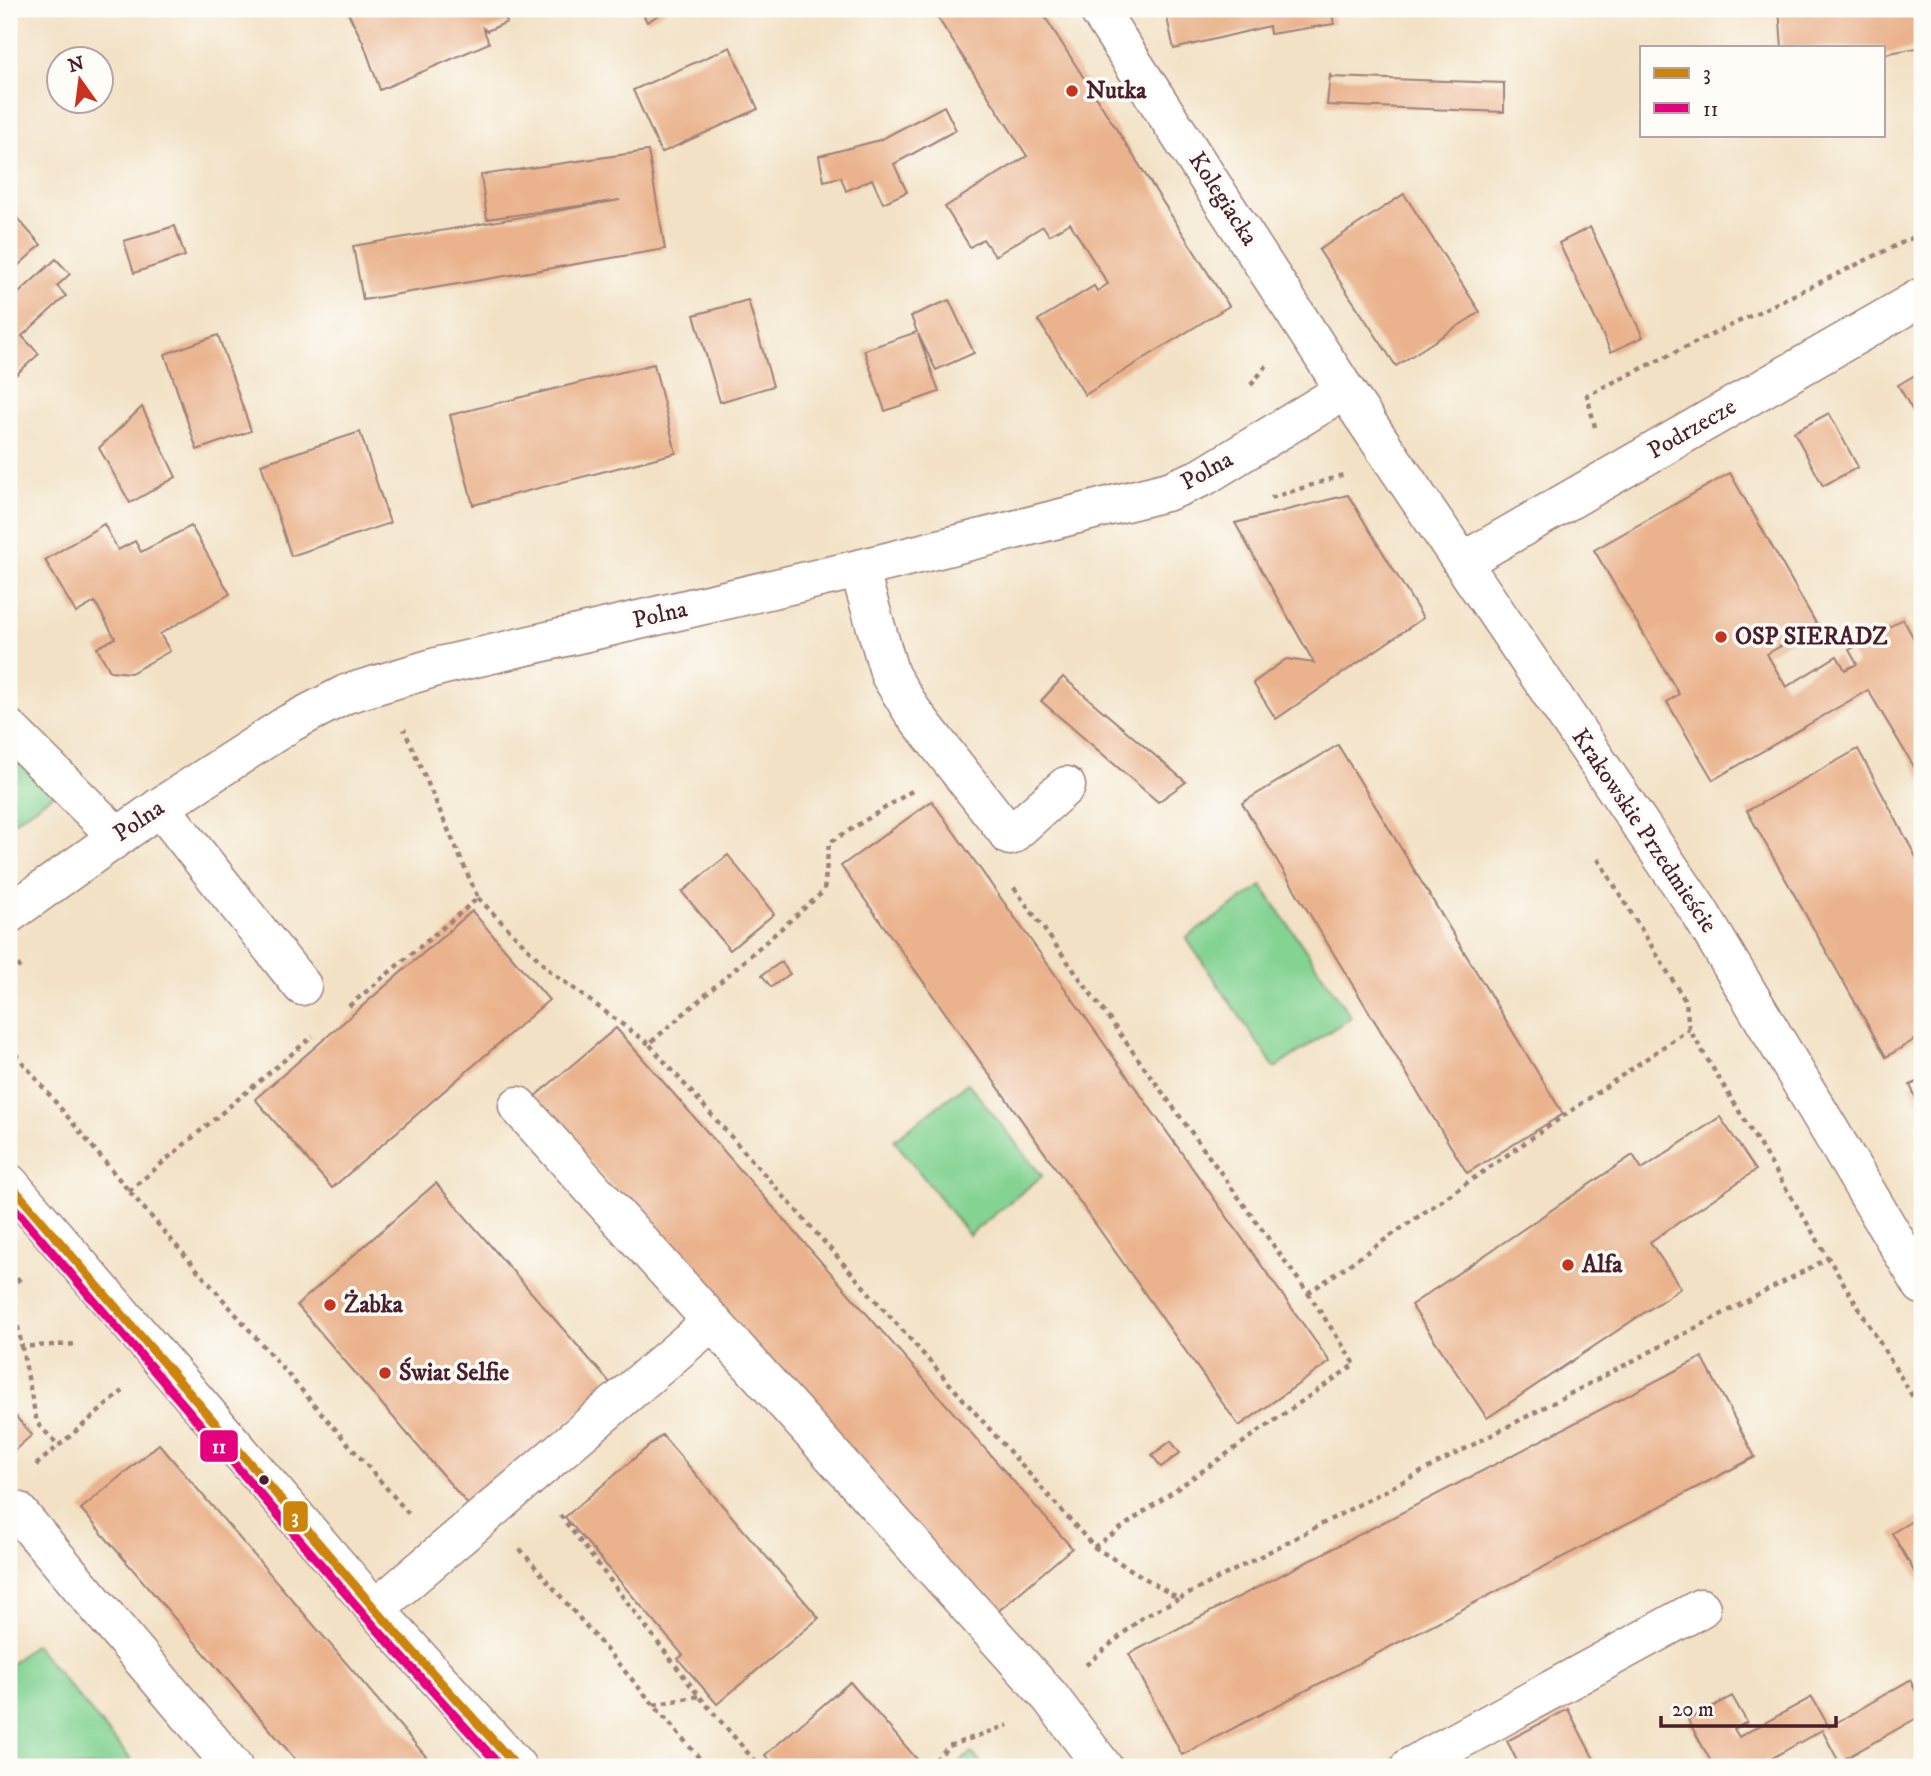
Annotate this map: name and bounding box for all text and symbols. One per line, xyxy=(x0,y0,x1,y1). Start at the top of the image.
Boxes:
north arrow xyxy=(46,46,116,116)
legend xyxy=(1640,46,1885,136)
text: N xyxy=(66,52,87,78)
text: 3 xyxy=(1703,61,1711,87)
place label: Nutka xyxy=(1086,76,1147,106)
marker: Nutka xyxy=(1064,83,1080,99)
text: 11 xyxy=(1703,97,1718,123)
street label: Kolegiacka xyxy=(1182,146,1265,252)
street label: Podrzecze xyxy=(1642,392,1742,466)
street label: Polna xyxy=(1176,444,1239,497)
street label: Polna xyxy=(630,594,691,636)
place label: OSP SIERADZ xyxy=(1735,622,1888,652)
marker: OSP SIERADZ xyxy=(1713,629,1729,645)
street label: Krakowskie Przedmieście xyxy=(1565,723,1723,939)
street label: Polna xyxy=(108,793,171,849)
place label: Alfa xyxy=(1581,1250,1623,1280)
marker: Alfa xyxy=(1560,1257,1576,1273)
place label: Żabka xyxy=(344,1289,404,1320)
marker: Żabka xyxy=(322,1297,338,1313)
place label: Świat Selfie xyxy=(399,1357,509,1388)
marker: Świat Selfie xyxy=(377,1365,393,1381)
line badge: 11 xyxy=(199,1429,239,1463)
text: 11 xyxy=(212,1436,226,1459)
unlabelled marker xyxy=(257,1473,271,1487)
line badge: 3 xyxy=(282,1500,309,1533)
text: 3 xyxy=(291,1506,299,1529)
scale bar xyxy=(1661,1685,1836,1729)
text: 20 m xyxy=(1672,1697,1714,1723)

